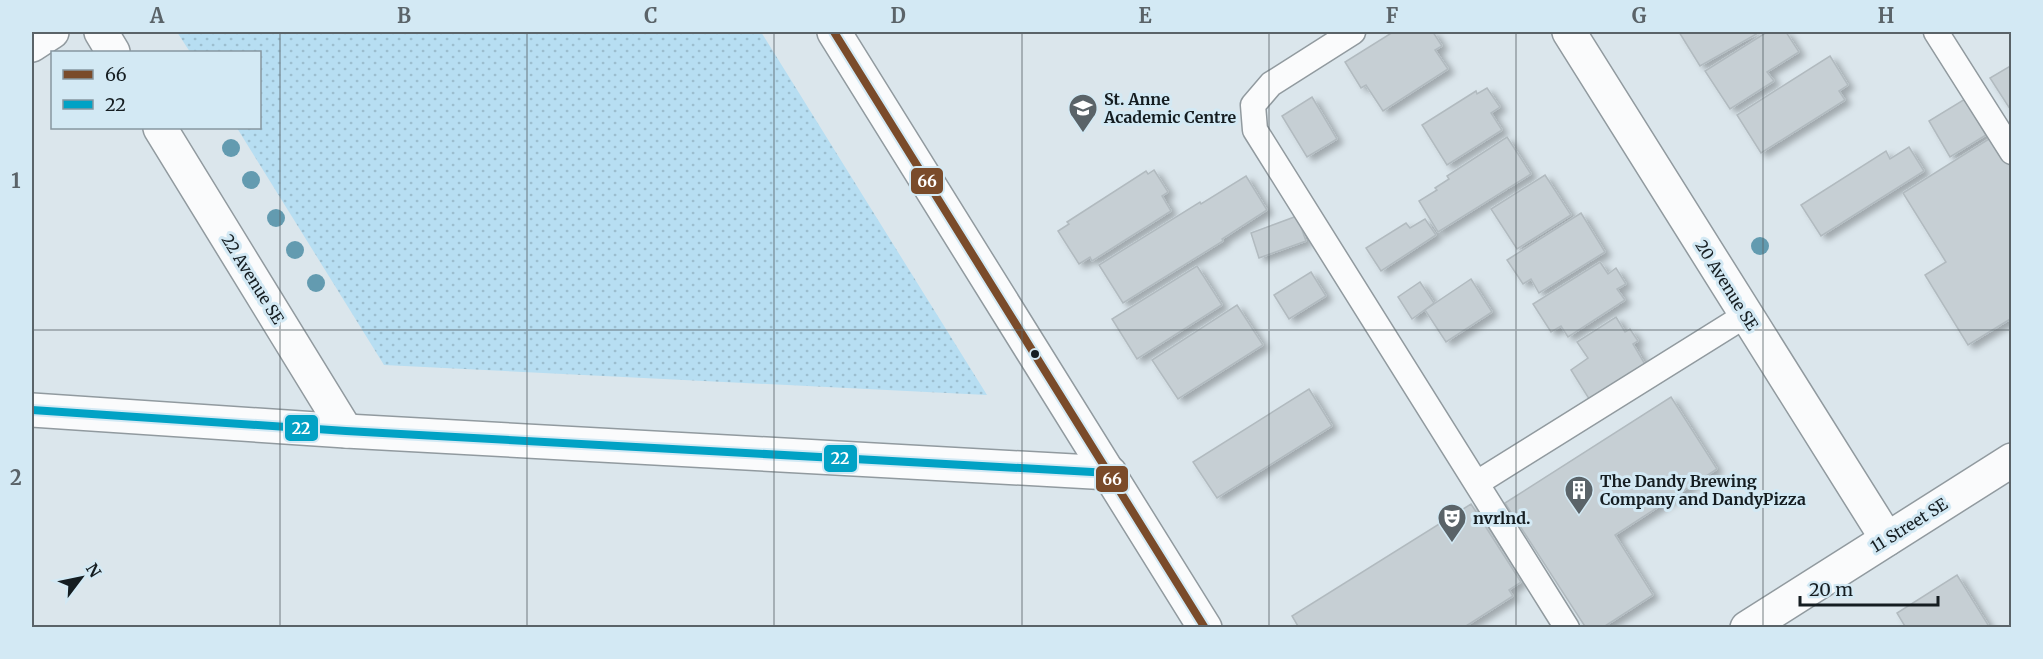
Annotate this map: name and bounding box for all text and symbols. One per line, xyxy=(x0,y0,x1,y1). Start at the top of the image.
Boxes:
text: A xyxy=(149,3,165,28)
text: B xyxy=(397,3,411,28)
text: C xyxy=(644,3,658,28)
text: D xyxy=(890,3,906,28)
text: E xyxy=(1138,3,1152,28)
text: F xyxy=(1386,3,1399,28)
text: G xyxy=(1632,3,1647,28)
text: H xyxy=(1878,3,1894,28)
legend xyxy=(51,51,261,129)
text: 66 xyxy=(105,63,127,86)
place label: St. Anne Academic Centre xyxy=(1103,89,1237,127)
school or university icon: St. Anne Academic Centre xyxy=(1067,92,1099,134)
text: 22 xyxy=(105,93,126,116)
line badge: 66 xyxy=(910,167,944,195)
text: 1 xyxy=(11,168,21,193)
text: 66 xyxy=(917,171,937,191)
street label: 22 Avenue SE xyxy=(218,230,289,328)
street label: 20 Avenue SE xyxy=(1691,236,1763,335)
unlabelled marker xyxy=(1029,348,1041,360)
line badge: 22 xyxy=(284,414,319,442)
text: 22 xyxy=(292,418,310,438)
line badge: 22 xyxy=(823,444,858,473)
text: 22 xyxy=(831,448,849,468)
text: 2 xyxy=(10,465,22,490)
line badge: 66 xyxy=(1095,465,1129,493)
text: 66 xyxy=(1102,469,1122,489)
place label: The Dandy Brewing Company and DandyPizza xyxy=(1600,471,1806,509)
building icon: The Dandy Brewing Company and DandyPizza xyxy=(1563,474,1595,516)
street label: 11 Street SE xyxy=(1867,493,1952,556)
theatre icon: nvrlnd. xyxy=(1436,502,1468,544)
place label: nvrlnd. xyxy=(1473,508,1530,528)
north arrow xyxy=(51,548,111,608)
text: N xyxy=(82,559,106,581)
scale bar xyxy=(1800,569,1938,607)
text: 20 m xyxy=(1809,578,1853,601)

